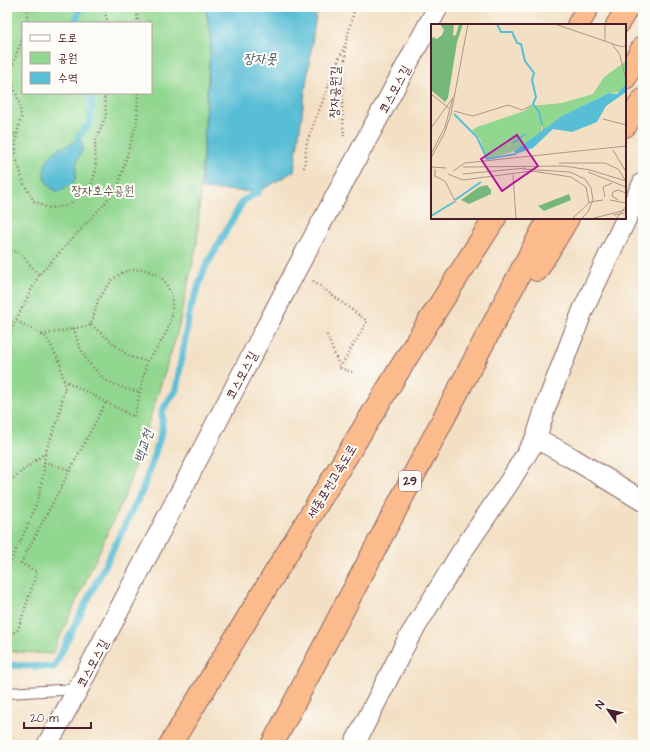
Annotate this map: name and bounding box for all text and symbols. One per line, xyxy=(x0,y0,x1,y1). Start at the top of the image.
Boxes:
legend xyxy=(22,22,152,94)
inset map xyxy=(431,24,626,219)
text: 도로 xyxy=(58,30,77,47)
water label: 장자못 xyxy=(243,49,278,69)
text: 공원 xyxy=(58,50,77,67)
street label: 코스모스길 xyxy=(375,62,415,117)
street label: 장자공원길 xyxy=(325,66,345,118)
text: 수역 xyxy=(58,70,78,87)
park label: 장자호수공원 xyxy=(72,182,134,200)
street label: 코스모스길 xyxy=(222,348,262,403)
water label: 백교천 xyxy=(129,426,159,465)
street label: 세종포천고속도로 xyxy=(303,441,361,522)
road number: 29 xyxy=(399,471,421,491)
street label: 코스모스길 xyxy=(73,636,113,691)
north arrow xyxy=(588,690,628,730)
text: N xyxy=(592,698,608,712)
scale bar xyxy=(24,704,91,730)
text: 20 m xyxy=(30,710,59,727)

